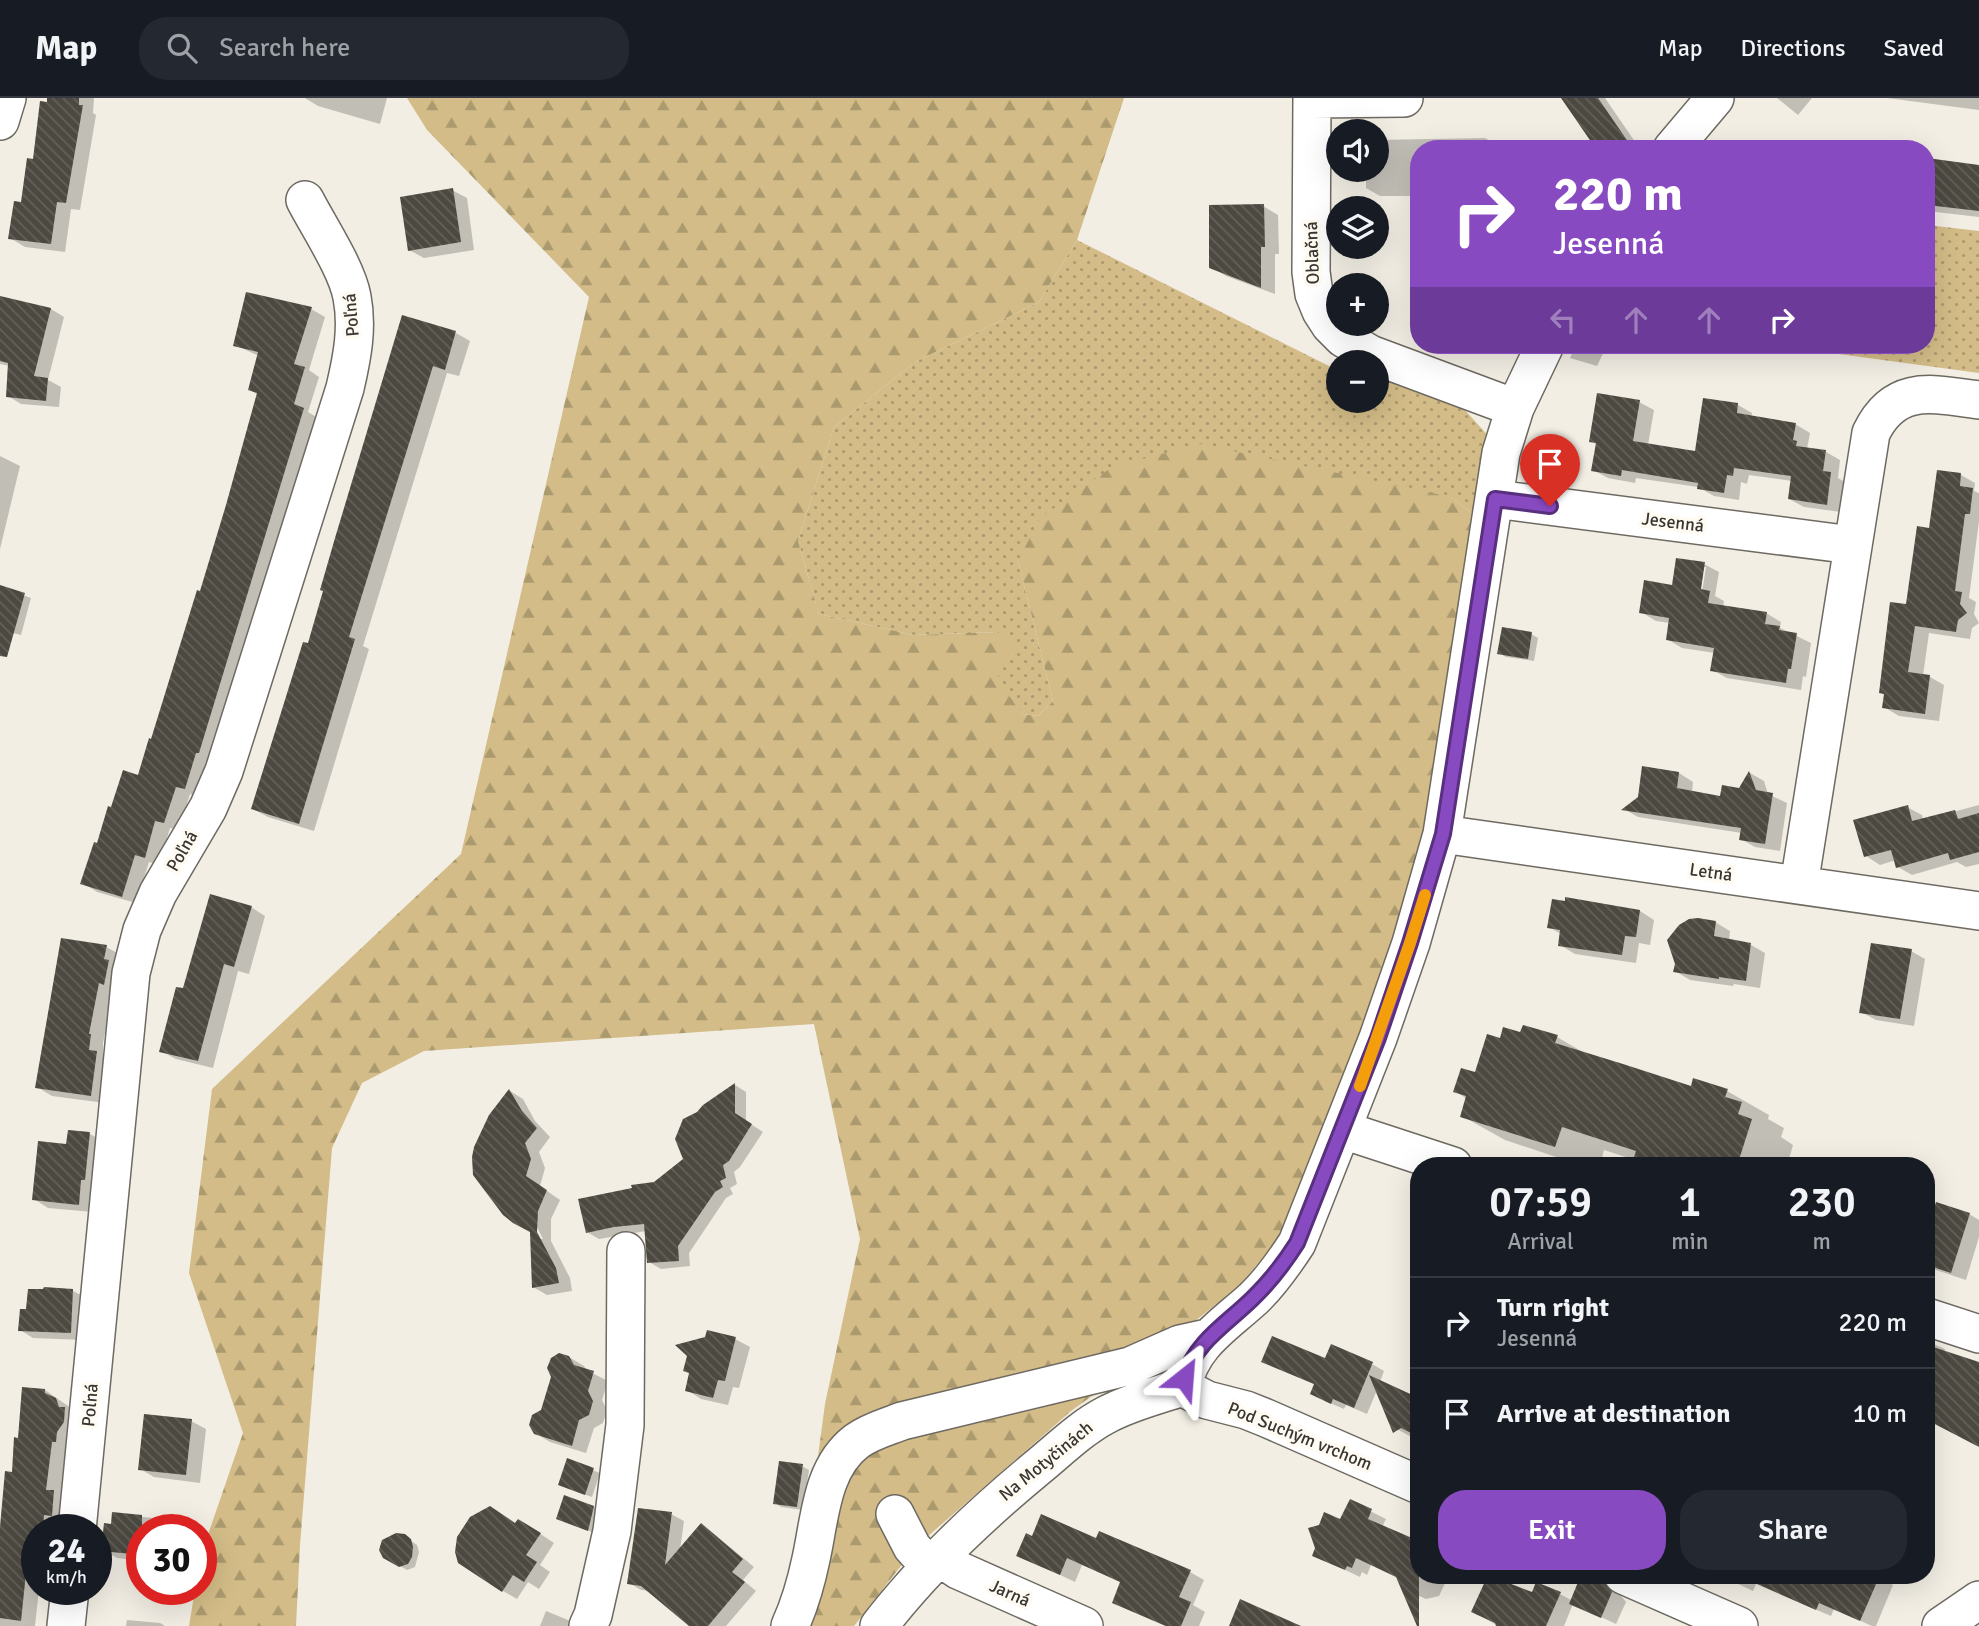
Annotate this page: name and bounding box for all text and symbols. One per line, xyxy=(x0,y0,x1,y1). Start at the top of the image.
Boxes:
search box xyxy=(139,17,629,80)
text: Map xyxy=(35,28,97,69)
icon: search xyxy=(163,29,201,67)
text: Search here xyxy=(219,32,350,64)
text: Map xyxy=(1658,33,1703,63)
text: Directions xyxy=(1741,33,1846,63)
text: Saved xyxy=(1884,33,1944,63)
map controls xyxy=(1326,119,1389,413)
button: sound xyxy=(1326,119,1389,182)
text: 220 m xyxy=(1553,164,1683,224)
icon: right xyxy=(1438,168,1529,259)
button: layers xyxy=(1326,196,1389,259)
street label: Oblačná xyxy=(1300,221,1324,285)
text: Jesenná xyxy=(1553,224,1665,263)
button: + xyxy=(1326,273,1389,336)
street label: Poľná xyxy=(338,292,364,338)
icon: left xyxy=(1544,301,1582,339)
icon: ahead xyxy=(1617,301,1655,339)
icon: ahead xyxy=(1690,301,1728,339)
icon: right xyxy=(1763,301,1801,339)
button: − xyxy=(1326,350,1389,413)
pin xyxy=(1520,434,1580,506)
icon: arrive xyxy=(1531,445,1569,483)
street label: Jesenná xyxy=(1641,507,1705,537)
street label: Poľná xyxy=(162,827,202,875)
street label: Letná xyxy=(1688,858,1734,886)
text: 07:59 xyxy=(1489,1177,1592,1228)
text: 1 xyxy=(1678,1177,1701,1228)
text: 230 xyxy=(1788,1177,1856,1228)
text: Arrival xyxy=(1507,1227,1574,1256)
text: min xyxy=(1671,1227,1708,1256)
text: m xyxy=(1812,1227,1831,1256)
text: Turn right xyxy=(1497,1292,1609,1324)
icon: right xyxy=(1438,1304,1476,1342)
text: 220 m xyxy=(1838,1307,1907,1339)
text: Jesenná xyxy=(1497,1324,1577,1353)
position arrow xyxy=(1147,1341,1221,1415)
street label: Poľná xyxy=(77,1382,103,1428)
icon: arrive xyxy=(1438,1395,1476,1433)
street label: Pod Suchým vrchom xyxy=(1225,1397,1375,1475)
text: Arrive at destination xyxy=(1497,1398,1730,1430)
text: 10 m xyxy=(1852,1398,1907,1430)
street label: Na Motyčinách xyxy=(995,1416,1097,1506)
button: Exit xyxy=(1438,1490,1666,1570)
button: Share xyxy=(1680,1490,1907,1570)
speed limit sign: 30 xyxy=(126,1514,217,1605)
text: 24 xyxy=(48,1529,85,1572)
text: km/h xyxy=(46,1566,87,1588)
street label: Jarná xyxy=(986,1574,1034,1612)

